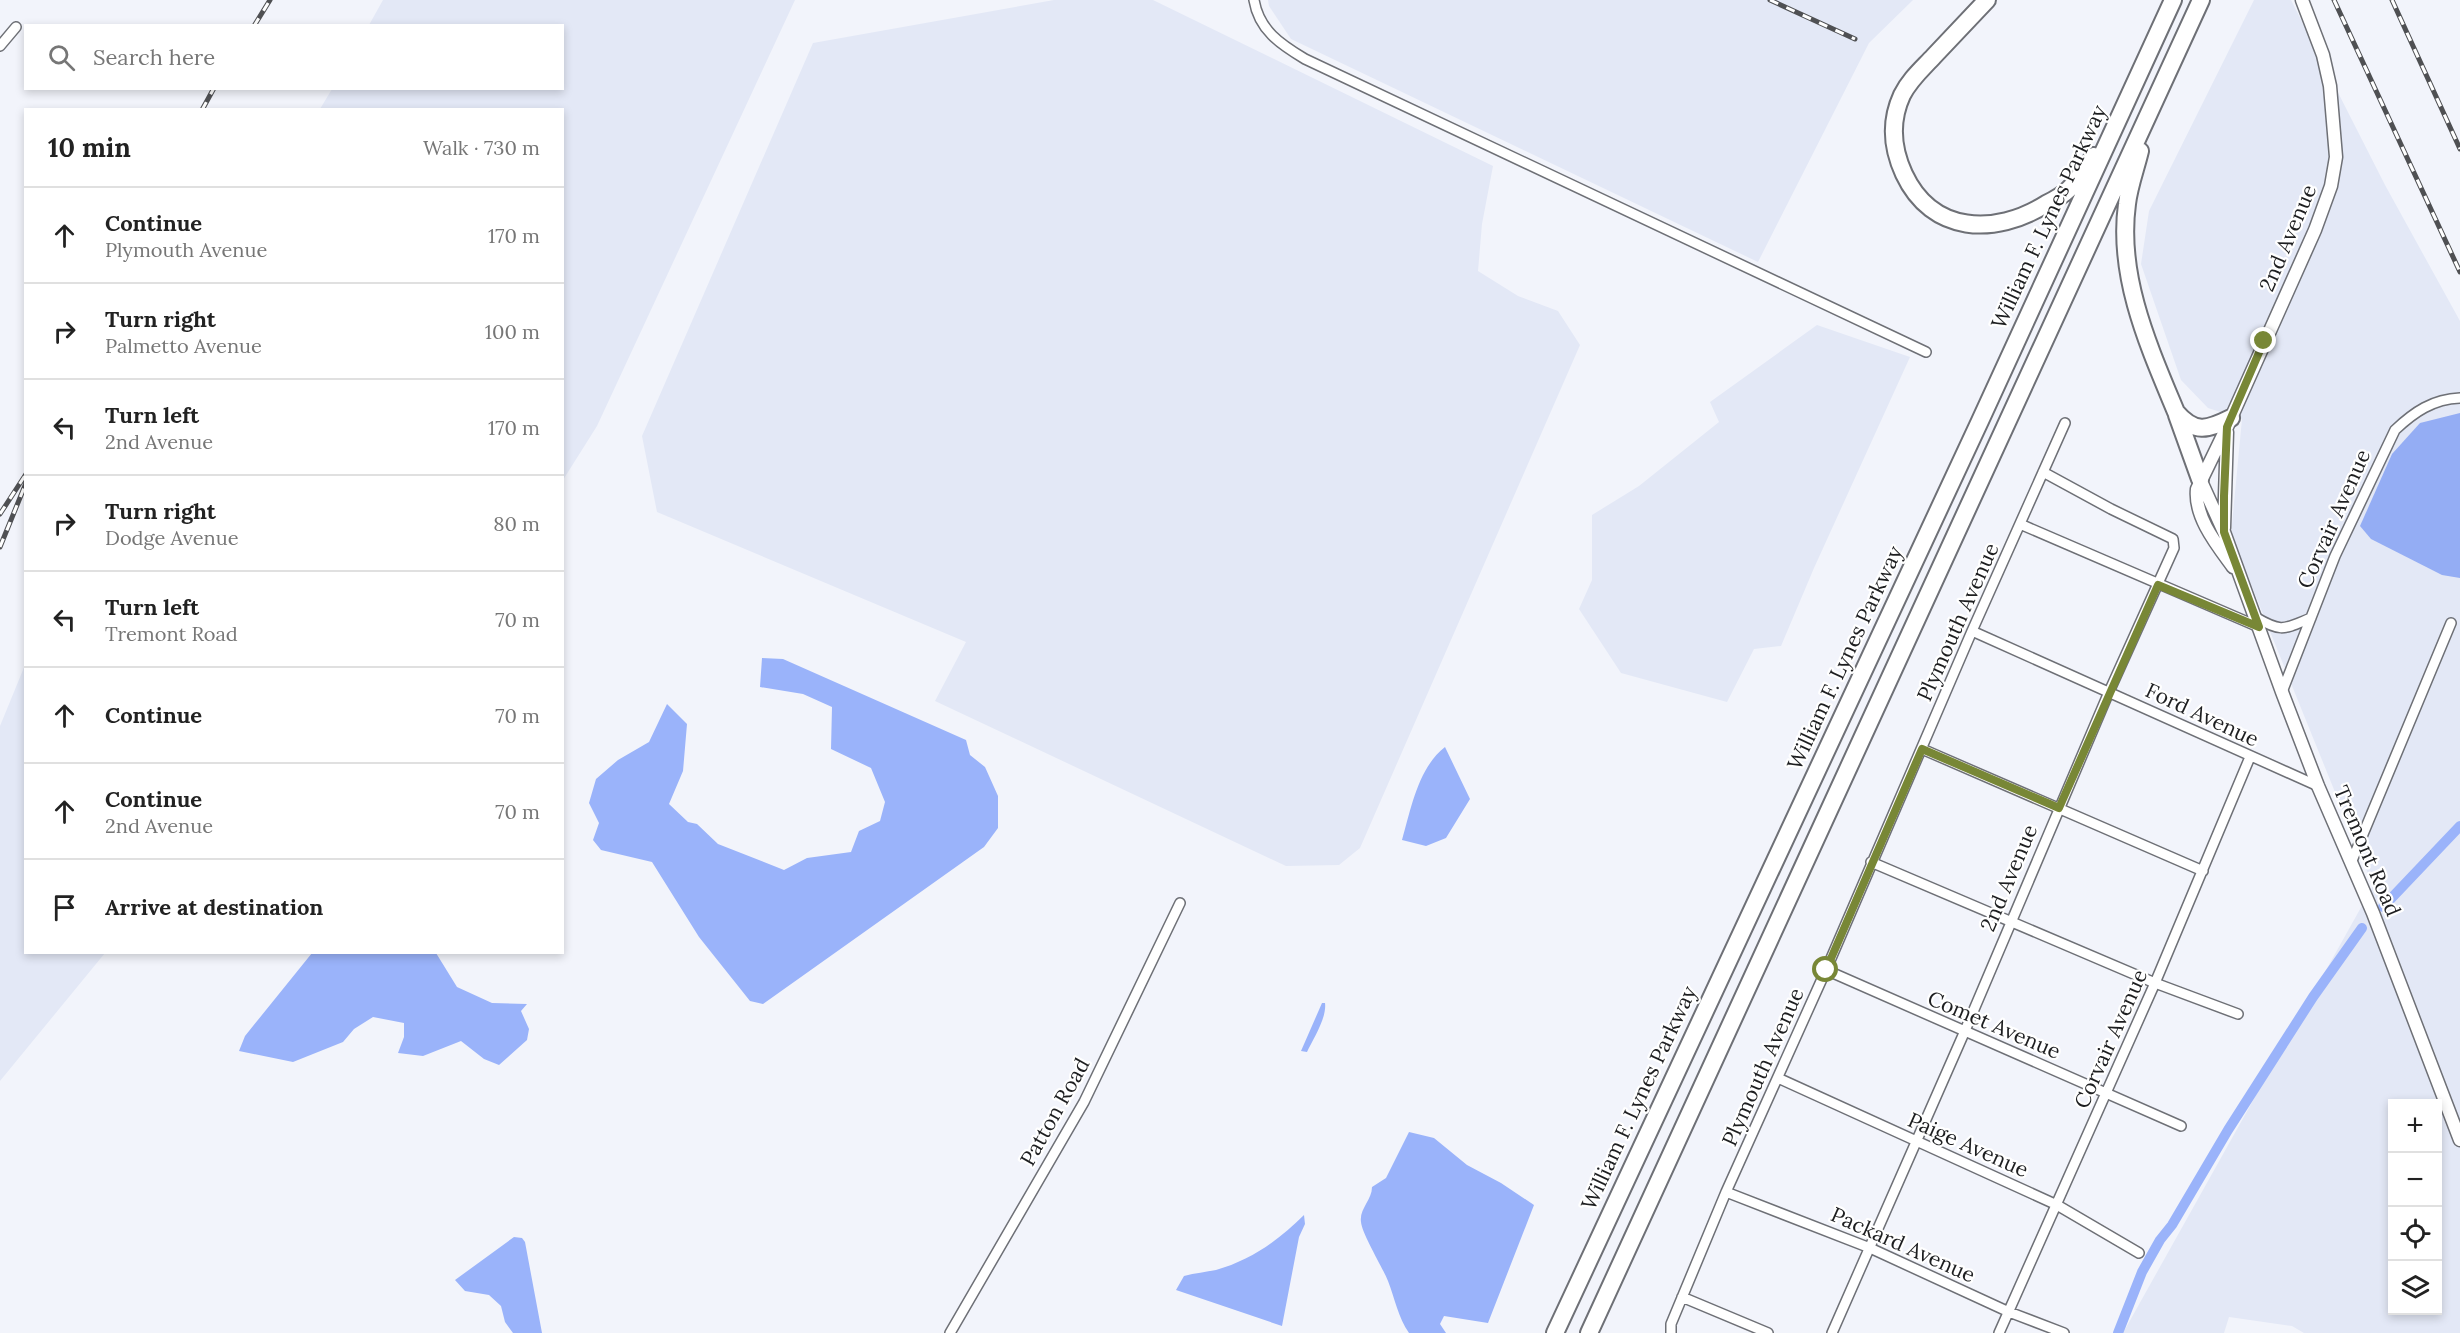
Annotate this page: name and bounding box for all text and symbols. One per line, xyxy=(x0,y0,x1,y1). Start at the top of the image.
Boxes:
search box xyxy=(24,24,564,90)
icon: search xyxy=(45,41,78,74)
text: Search here xyxy=(93,43,215,71)
street label: William F. Lynes Parkway xyxy=(1985,101,2112,333)
text: 10 min xyxy=(48,131,131,164)
text: Walk · 730 m xyxy=(423,135,540,160)
street label: 2nd Avenue xyxy=(2253,180,2322,295)
text: Continue xyxy=(105,209,202,237)
icon: ahead xyxy=(48,219,81,252)
text: 170 m xyxy=(488,223,540,248)
text: Plymouth Avenue xyxy=(105,237,267,262)
text: Turn right xyxy=(105,305,216,333)
icon: right xyxy=(48,315,81,348)
text: 100 m xyxy=(485,319,540,344)
route end xyxy=(2250,327,2276,353)
text: Palmetto Avenue xyxy=(105,333,262,358)
text: Turn left xyxy=(105,401,199,429)
icon: left xyxy=(48,411,81,444)
text: 170 m xyxy=(488,415,540,440)
text: 2nd Avenue xyxy=(105,429,213,454)
street label: Corvair Avenue xyxy=(2291,445,2376,592)
text: Turn right xyxy=(105,497,216,525)
icon: right xyxy=(48,507,81,540)
text: 80 m xyxy=(493,511,540,536)
text: Dodge Avenue xyxy=(105,525,239,550)
street label: Plymouth Avenue xyxy=(1911,538,2005,705)
street label: William F. Lynes Parkway xyxy=(1781,542,1908,774)
text: Turn left xyxy=(105,593,199,621)
icon: left xyxy=(48,603,81,636)
text: 70 m xyxy=(495,607,540,632)
text: Tremont Road xyxy=(105,621,238,646)
street label: Ford Avenue xyxy=(2141,677,2263,753)
icon: ahead xyxy=(48,699,81,732)
text: Continue xyxy=(105,701,202,729)
text: 70 m xyxy=(495,703,540,728)
street label: Tremont Road xyxy=(2328,781,2407,920)
text: Continue xyxy=(105,785,202,813)
icon: ahead xyxy=(48,795,81,828)
text: 70 m xyxy=(495,799,540,824)
text: 2nd Avenue xyxy=(105,813,213,838)
street label: 2nd Avenue xyxy=(1974,820,2043,935)
icon: arrive xyxy=(48,891,81,924)
text: Arrive at destination xyxy=(105,893,323,921)
route start xyxy=(1812,956,1838,982)
street label: Corvair Avenue xyxy=(2068,965,2153,1112)
street label: William F. Lynes Parkway xyxy=(1575,982,1702,1214)
street label: Plymouth Avenue xyxy=(1716,983,1810,1150)
street label: Comet Avenue xyxy=(1924,984,2065,1065)
street label: Patton Road xyxy=(1014,1053,1095,1170)
map controls xyxy=(2388,1099,2442,1315)
button: + xyxy=(2388,1099,2442,1153)
street label: Paige Avenue xyxy=(1904,1106,2033,1183)
button: − xyxy=(2388,1153,2442,1207)
street label: Packard Avenue xyxy=(1827,1201,1980,1288)
button: locate xyxy=(2388,1207,2442,1261)
button: layers xyxy=(2388,1261,2442,1315)

